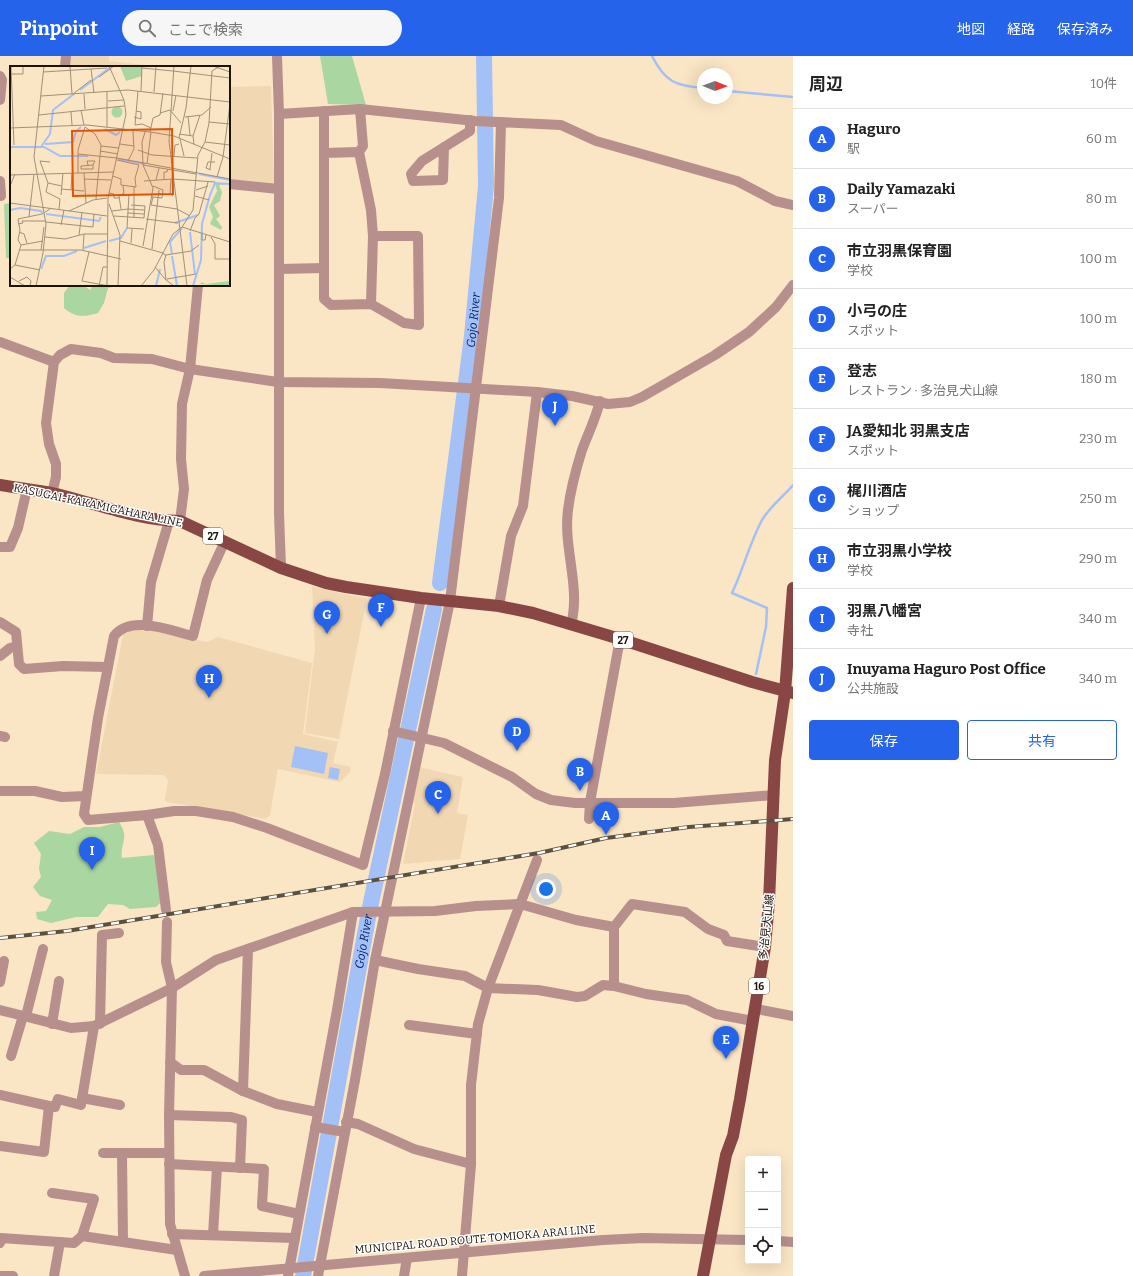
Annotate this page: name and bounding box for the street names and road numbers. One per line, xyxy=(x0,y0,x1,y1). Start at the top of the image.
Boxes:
street label: KASUGAI-KAKAMIGAHARA LINE xyxy=(12,481,184,530)
road number: 27 xyxy=(203,528,223,544)
road number: 27 xyxy=(613,632,633,648)
street label: 多治見犬山線 xyxy=(757,894,776,961)
road number: 16 xyxy=(749,978,769,994)
street label: MUNICIPAL ROAD ROUTE TOMIOKA ARAI LINE xyxy=(354,1222,596,1257)

